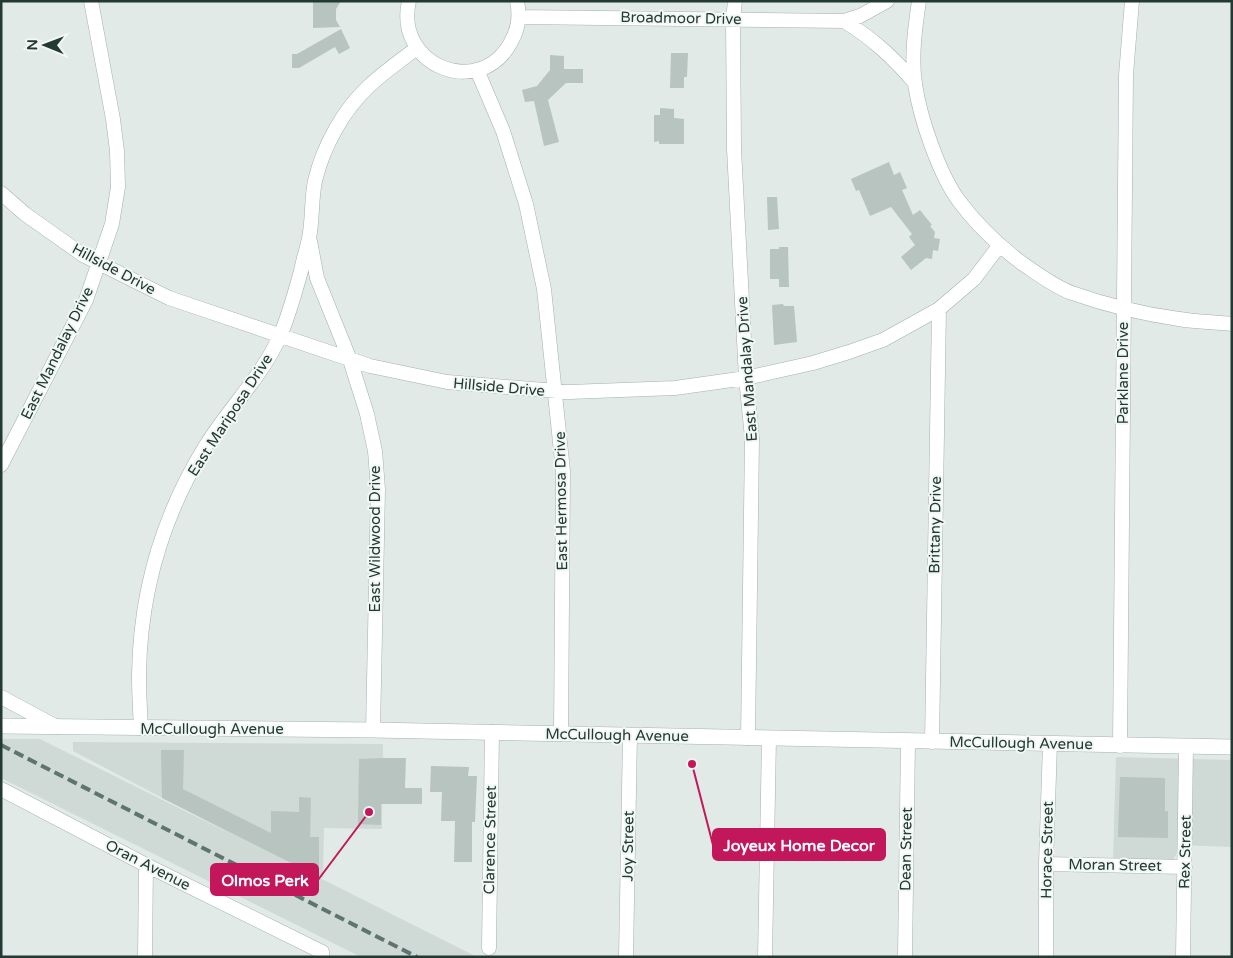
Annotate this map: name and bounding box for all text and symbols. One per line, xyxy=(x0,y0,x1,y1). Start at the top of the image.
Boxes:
street label: Broadmoor Drive xyxy=(620,8,742,28)
north arrow xyxy=(20,20,70,70)
text: N xyxy=(24,39,41,51)
street label: Hillside Drive xyxy=(69,239,159,299)
street label: East Mandalay Drive xyxy=(17,284,97,422)
street label: East Mandalay Drive xyxy=(733,296,761,442)
street label: Parklane Drive xyxy=(1114,322,1132,424)
street label: East Mariposa Drive xyxy=(184,350,276,480)
street label: Hillside Drive xyxy=(452,374,546,400)
street label: East Hermosa Drive xyxy=(551,431,571,571)
street label: East Wildwood Drive xyxy=(366,466,384,612)
street label: Brittany Drive xyxy=(925,476,945,574)
street label: McCullough Avenue xyxy=(140,720,284,738)
street label: McCullough Avenue xyxy=(545,725,689,745)
street label: McCullough Avenue xyxy=(949,733,1093,753)
street label: Clarence Street xyxy=(480,785,500,895)
street label: Horace Street xyxy=(1037,801,1057,899)
street label: Dean Street xyxy=(896,807,916,891)
street label: Joy Street xyxy=(618,810,638,882)
street label: Rex Street xyxy=(1175,815,1195,889)
callout: Joyeux Home Decor xyxy=(713,829,885,860)
street label: Oran Avenue xyxy=(103,836,193,894)
text: Joyeux Home Decor xyxy=(722,836,876,856)
street label: Moran Street xyxy=(1068,855,1162,875)
callout: Olmos Perk xyxy=(211,864,318,895)
text: Olmos Perk xyxy=(221,871,309,891)

